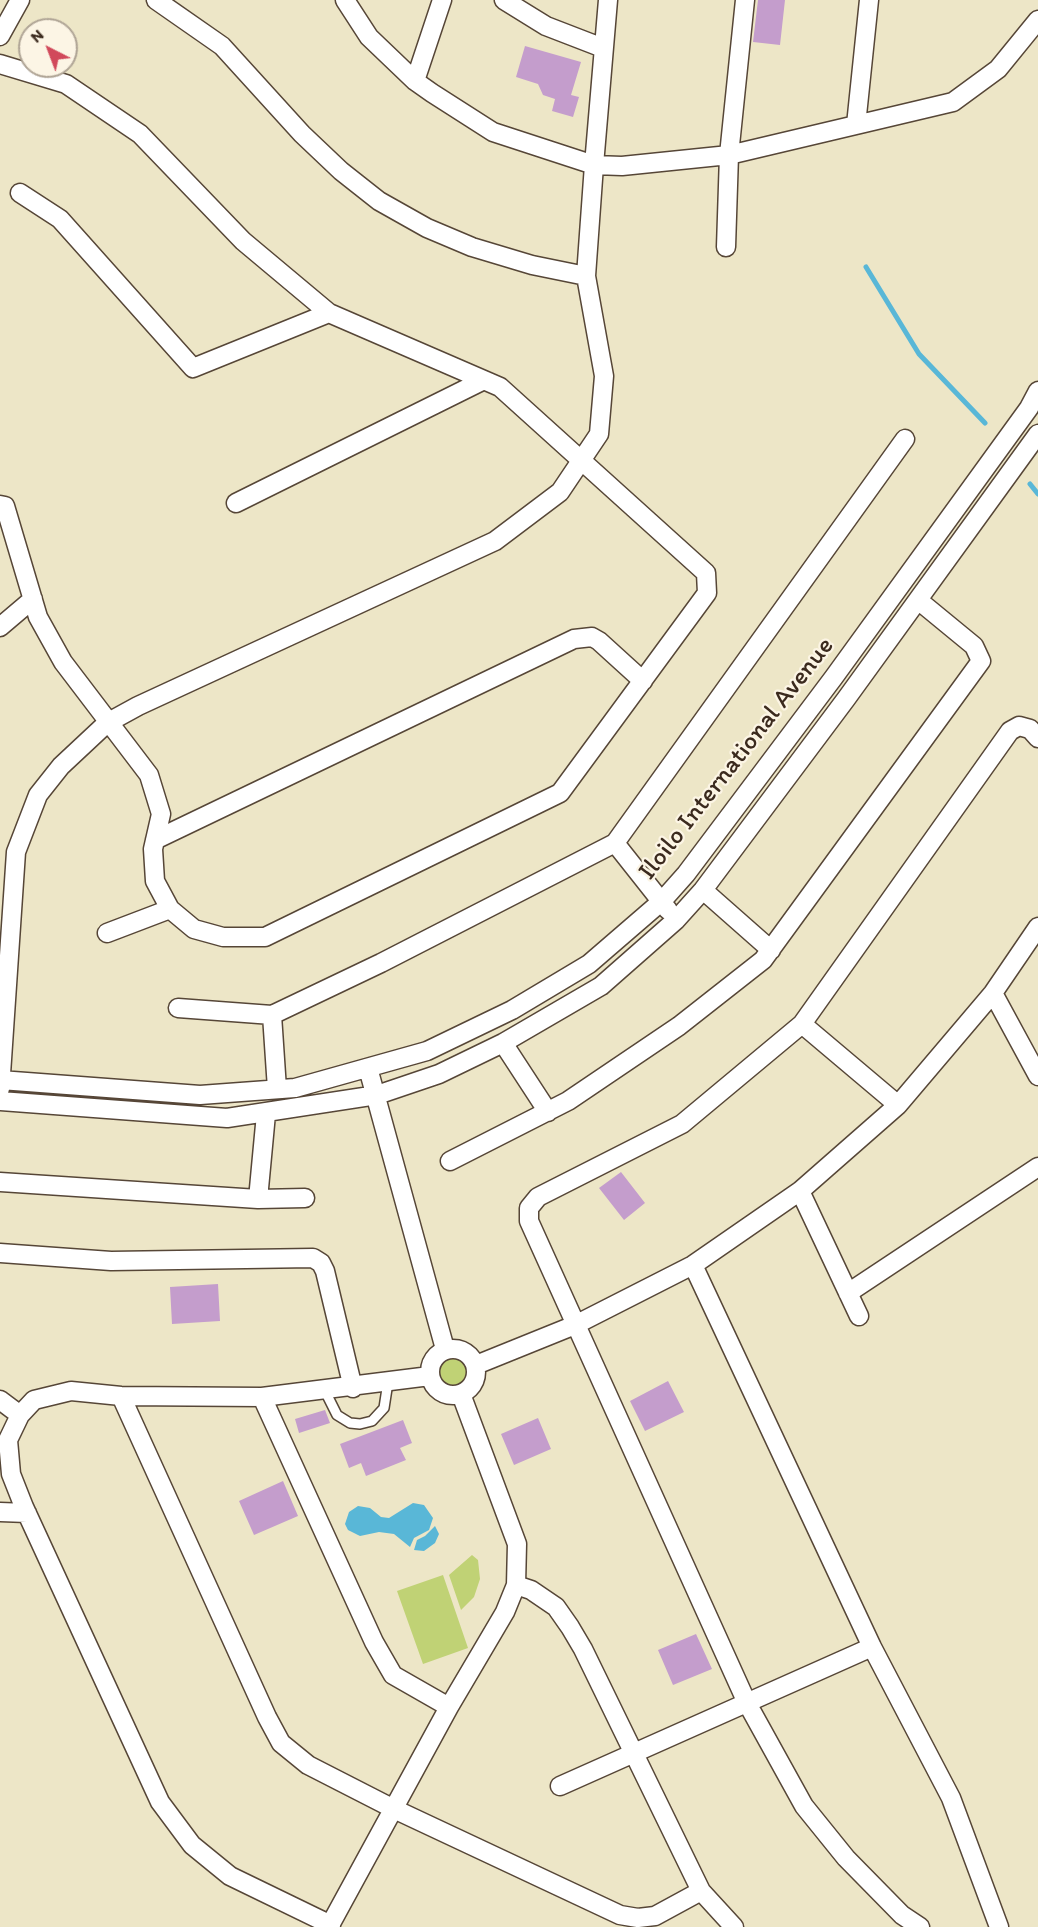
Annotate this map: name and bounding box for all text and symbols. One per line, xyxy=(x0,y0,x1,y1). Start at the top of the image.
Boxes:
north arrow xyxy=(18,18,78,78)
text: N xyxy=(27,25,47,46)
street label: Iloilo International Avenue xyxy=(633,631,841,887)

